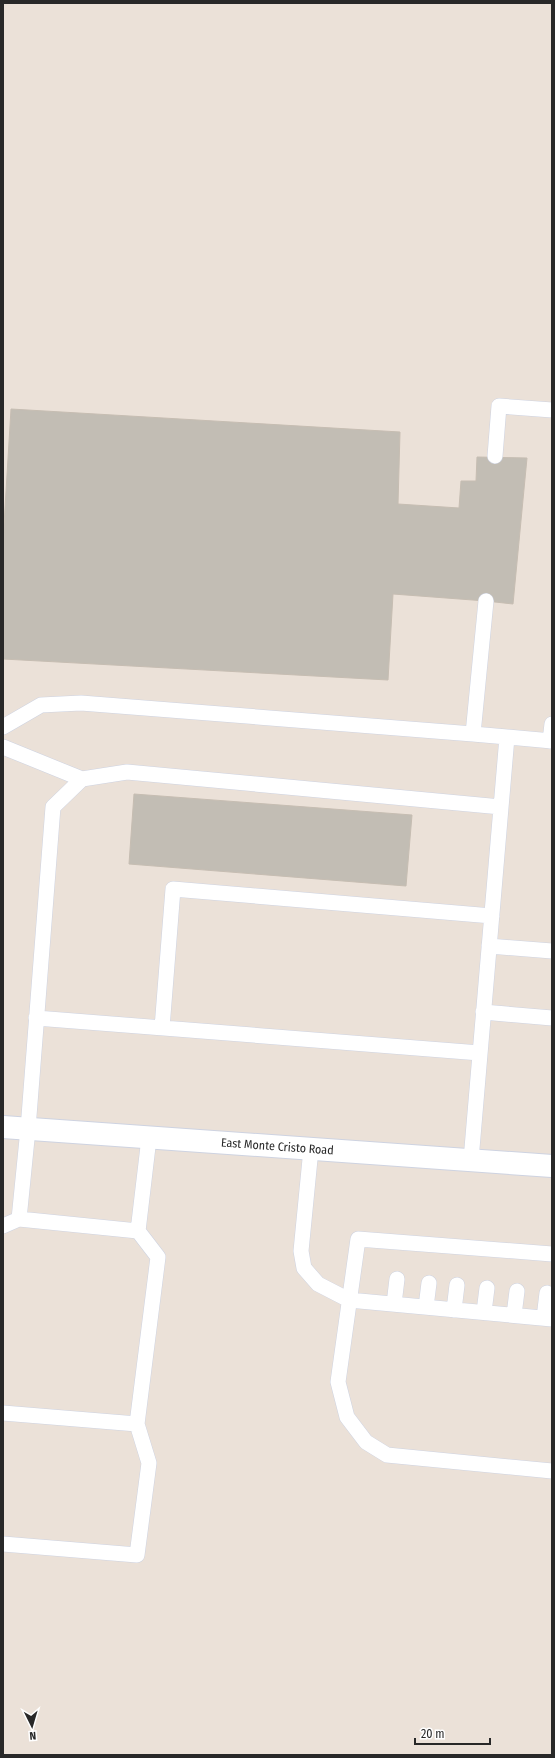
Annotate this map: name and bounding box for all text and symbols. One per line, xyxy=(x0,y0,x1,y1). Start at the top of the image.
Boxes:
street label: East Monte Cristo Road xyxy=(220,1136,334,1157)
north arrow xyxy=(12,1706,52,1746)
scale bar xyxy=(415,1720,490,1746)
text: 20 m xyxy=(421,1727,445,1741)
text: N xyxy=(29,1729,37,1742)

